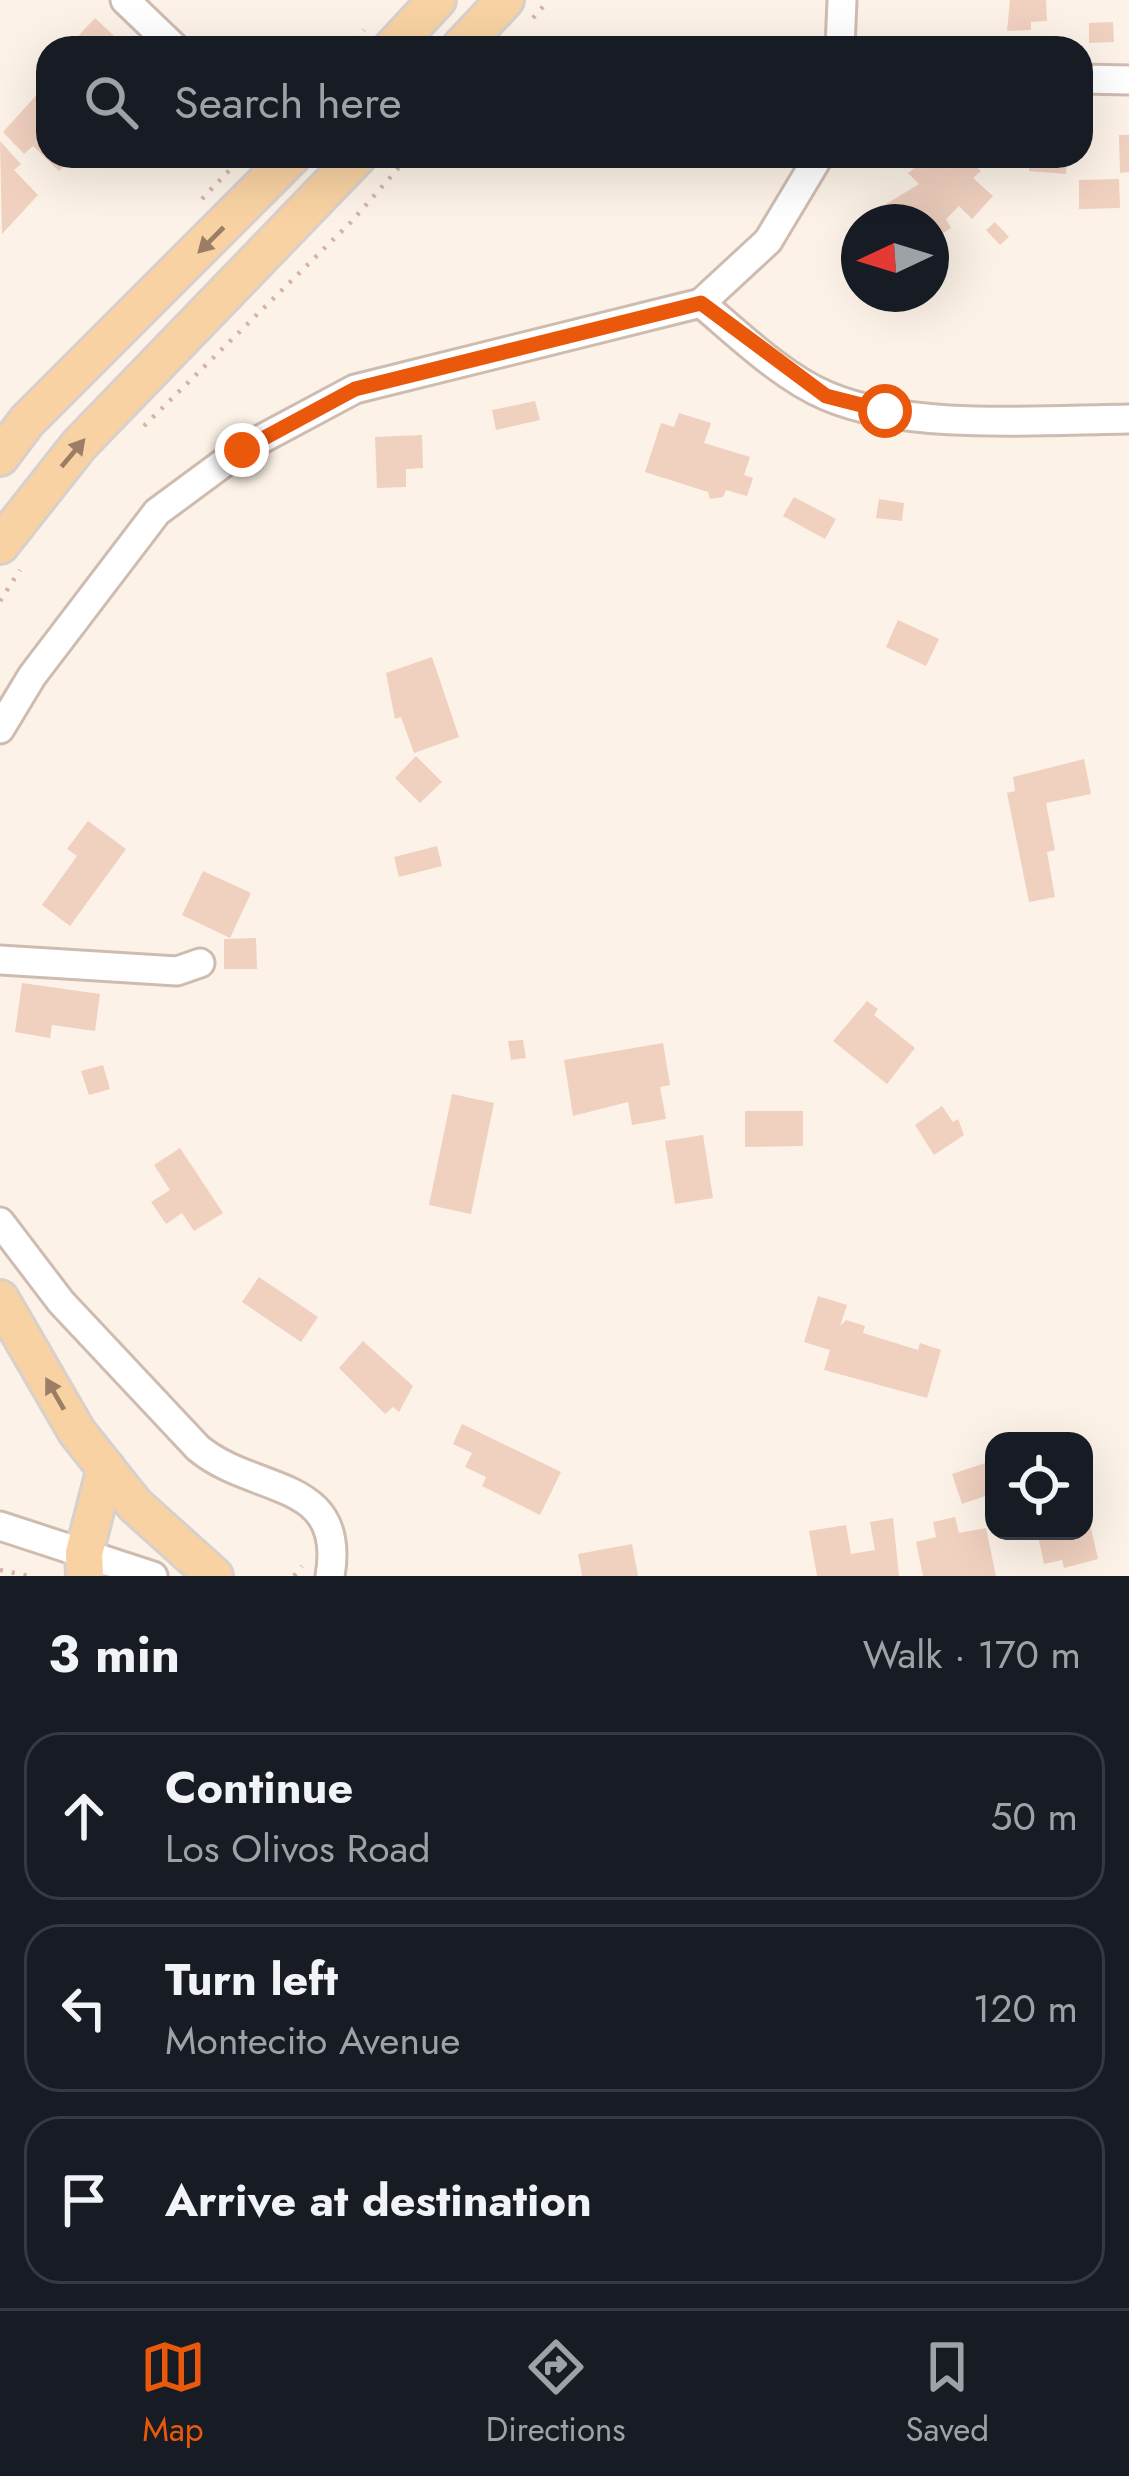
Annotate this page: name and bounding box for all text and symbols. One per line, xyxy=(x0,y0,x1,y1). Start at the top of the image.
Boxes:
search box xyxy=(36,36,1093,168)
icon: search xyxy=(78,69,144,135)
text: Search here xyxy=(174,70,402,135)
north arrow xyxy=(841,204,949,312)
one-way arrow xyxy=(197,226,225,254)
route start xyxy=(858,384,912,438)
route end xyxy=(215,423,269,477)
one-way arrow xyxy=(60,438,86,468)
one-way arrow xyxy=(46,1378,67,1411)
map controls xyxy=(985,1432,1093,1540)
button: locate xyxy=(985,1432,1093,1540)
text: 3 min xyxy=(48,1617,180,1691)
text: Walk · 170 m xyxy=(863,1626,1081,1683)
text: Continue xyxy=(165,1755,353,1820)
icon: ahead xyxy=(51,1783,117,1849)
text: 50 m xyxy=(990,1788,1078,1845)
text: Los Olivos Road xyxy=(165,1820,431,1877)
text: Turn left xyxy=(165,1947,338,2012)
icon: left xyxy=(51,1975,117,2041)
text: 120 m xyxy=(973,1980,1078,2037)
text: Montecito Avenue xyxy=(165,2012,460,2069)
icon: arrive xyxy=(51,2167,117,2233)
text: Arrive at destination xyxy=(165,2168,592,2233)
tab: Map xyxy=(140,2334,206,2453)
tab: Directions xyxy=(486,2334,626,2453)
tab: Saved xyxy=(905,2334,989,2453)

